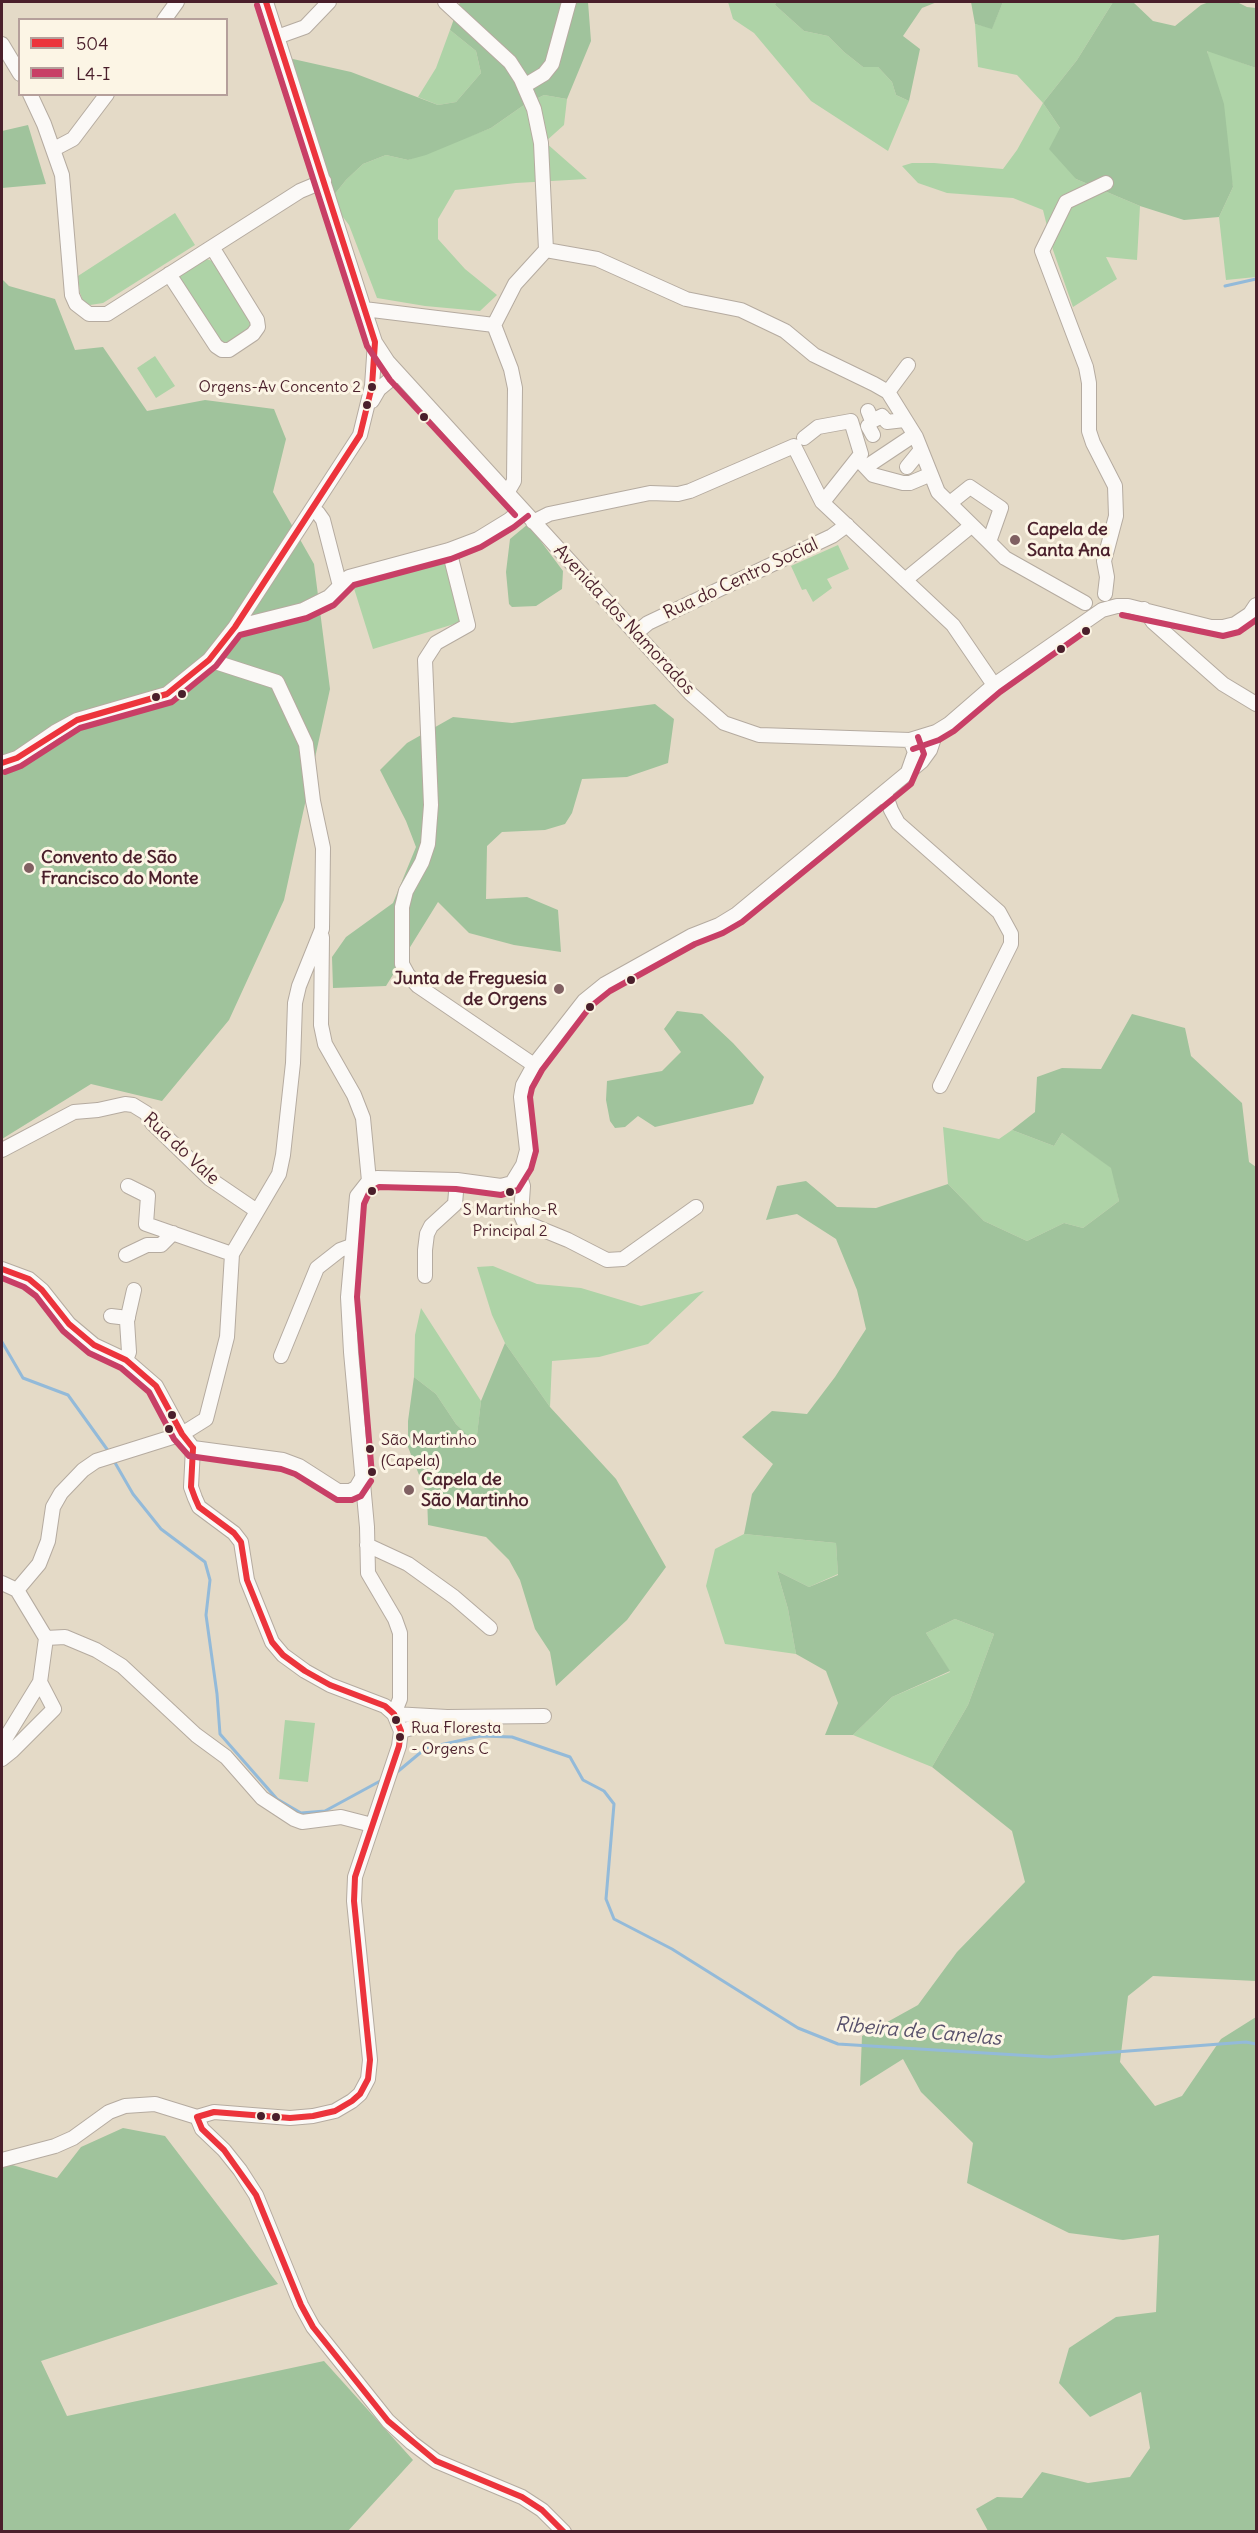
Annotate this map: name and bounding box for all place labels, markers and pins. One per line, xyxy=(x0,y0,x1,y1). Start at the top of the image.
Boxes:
place label: Orgens-Av Concento 2 xyxy=(199,377,361,397)
marker: Orgens-Av Concento 2 xyxy=(366,381,378,393)
unlabelled marker xyxy=(361,399,373,411)
unlabelled marker xyxy=(418,411,430,423)
place label: Capela de Santa Ana xyxy=(1027,519,1110,562)
marker: Capela de Santa Ana xyxy=(1008,533,1022,547)
unlabelled marker xyxy=(1080,625,1092,637)
unlabelled marker xyxy=(1055,643,1067,655)
unlabelled marker xyxy=(176,688,188,700)
unlabelled marker xyxy=(150,691,162,703)
place label: Convento de São Francisco do Monte xyxy=(41,847,198,890)
marker: Convento de São Francisco do Monte xyxy=(22,861,36,875)
place label: Junta de Freguesia de Orgens xyxy=(393,968,547,1010)
unlabelled marker xyxy=(625,974,637,986)
marker: Junta de Freguesia de Orgens xyxy=(552,982,566,996)
unlabelled marker xyxy=(584,1001,596,1013)
unlabelled marker xyxy=(366,1185,378,1197)
marker: S Martinho-R Principal 2 xyxy=(504,1186,516,1198)
place label: S Martinho-R Principal 2 xyxy=(463,1200,557,1238)
unlabelled marker xyxy=(166,1409,178,1421)
unlabelled marker xyxy=(163,1423,175,1435)
place label: São Martinho (Capela) xyxy=(381,1430,477,1468)
marker: São Martinho (Capela) xyxy=(364,1443,376,1455)
unlabelled marker xyxy=(366,1466,378,1478)
place label: Capela de São Martinho xyxy=(421,1469,529,1512)
marker: Capela de São Martinho xyxy=(402,1483,416,1497)
unlabelled marker xyxy=(390,1714,402,1726)
place label: Rua Floresta - Orgens C xyxy=(411,1718,501,1756)
marker: Rua Floresta - Orgens C xyxy=(394,1731,406,1743)
unlabelled marker xyxy=(255,2110,267,2122)
unlabelled marker xyxy=(270,2111,282,2123)

